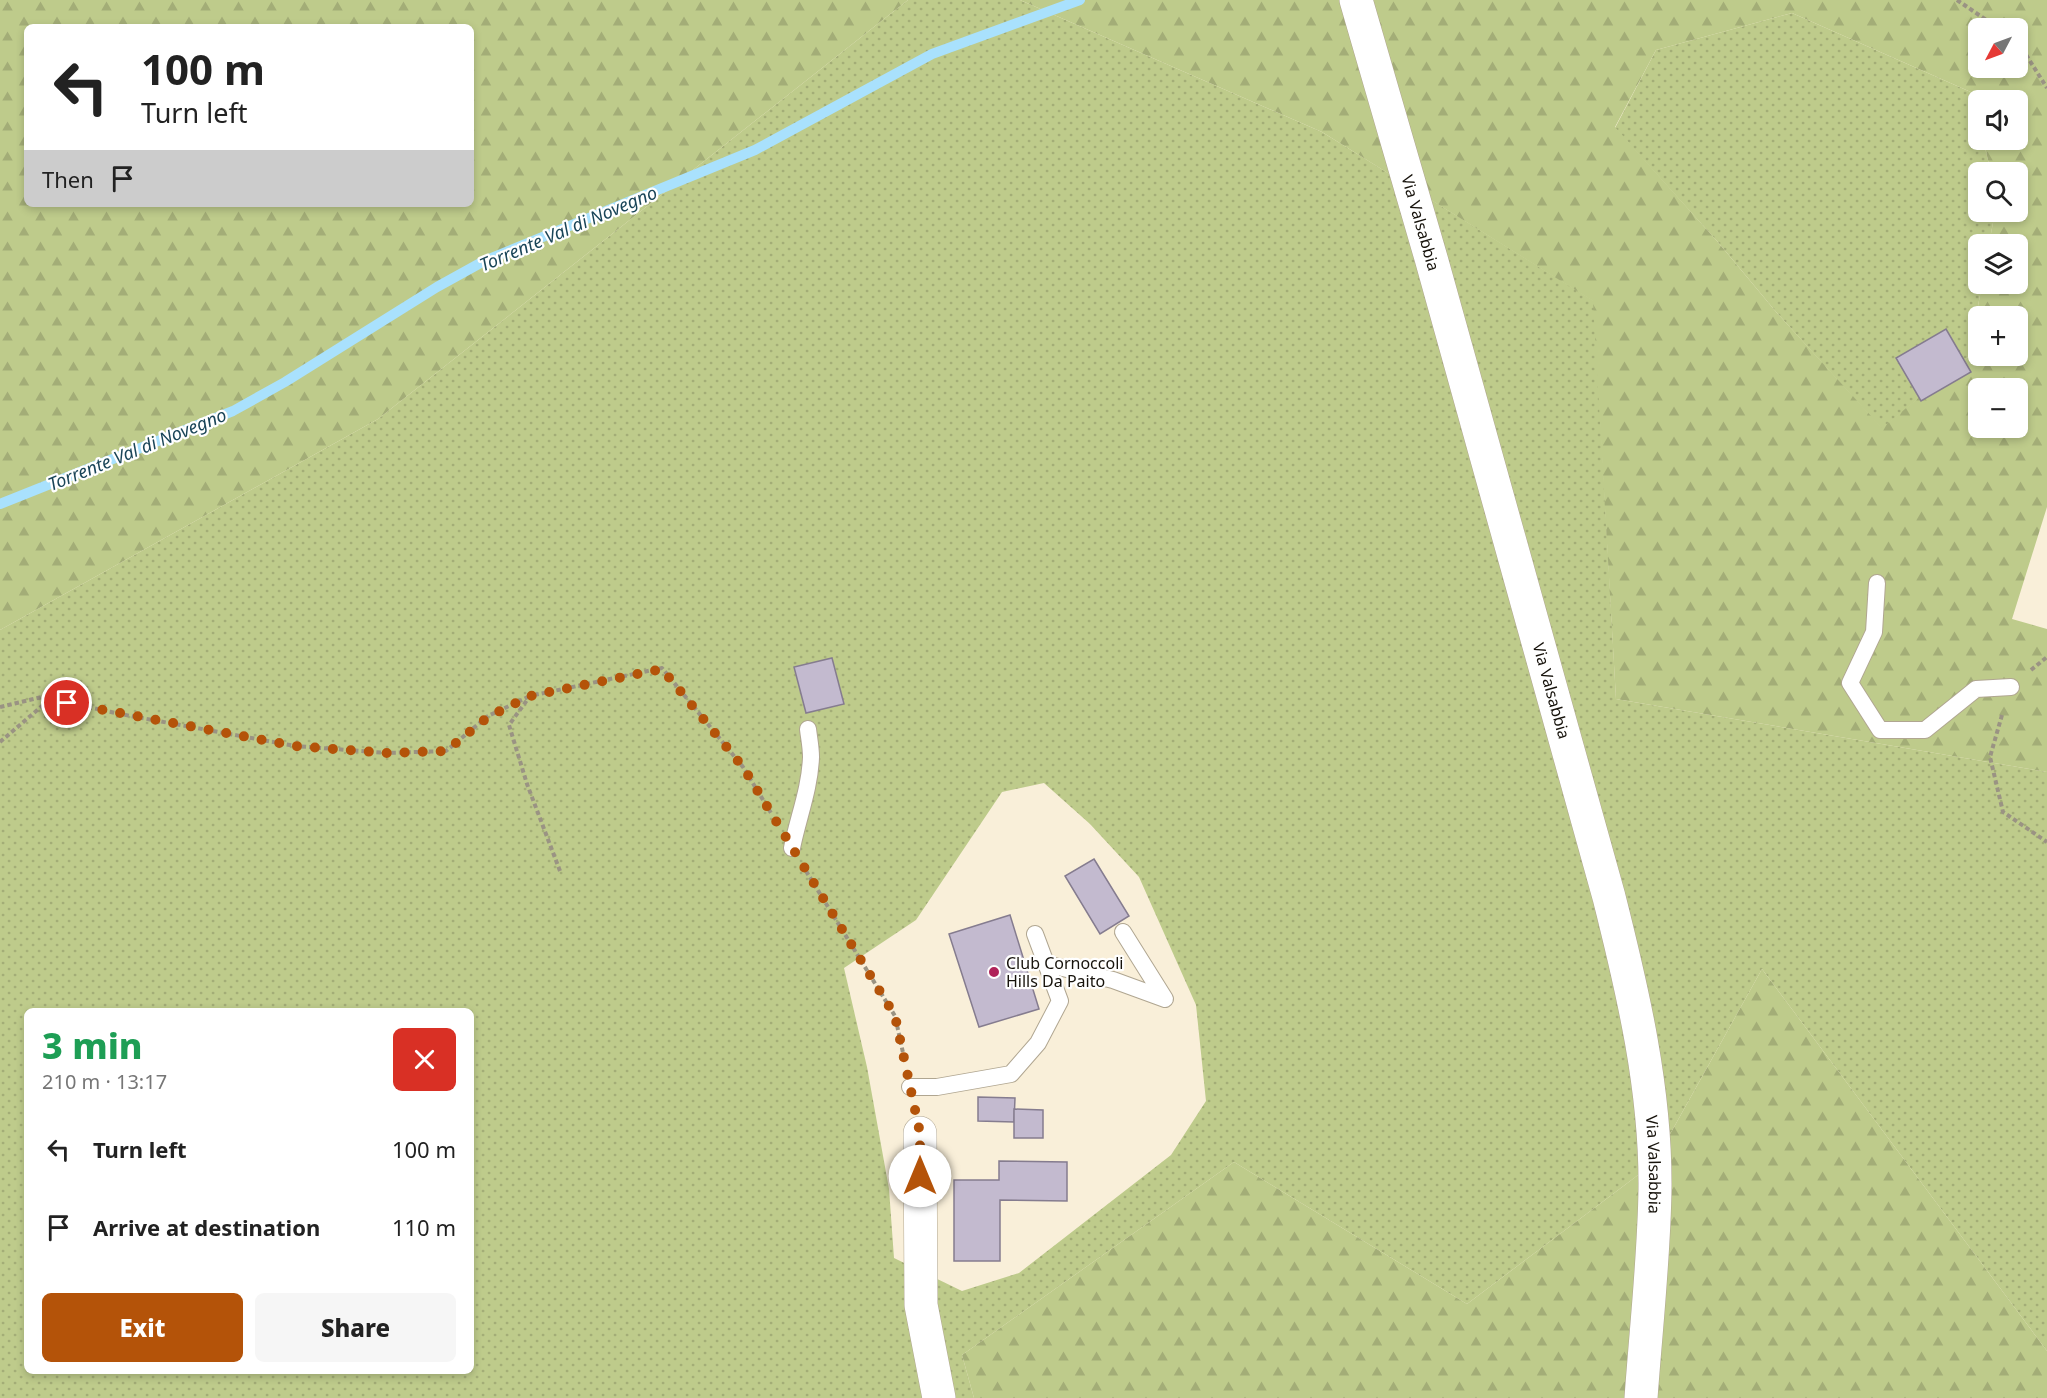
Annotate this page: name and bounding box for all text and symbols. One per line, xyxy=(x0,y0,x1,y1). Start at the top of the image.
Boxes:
north arrow xyxy=(1968,18,2028,78)
map controls xyxy=(1968,18,2028,438)
text: 100 m xyxy=(141,40,265,97)
icon: left xyxy=(42,48,120,126)
button: sound xyxy=(1968,90,2028,150)
text: Turn left xyxy=(141,94,247,131)
icon: arrive xyxy=(106,162,139,195)
button: search xyxy=(1968,162,2028,222)
text: Then xyxy=(42,164,94,194)
street label: Via Valsabbia xyxy=(1396,172,1445,273)
water label: Torrente Val di Novegno xyxy=(476,180,660,276)
button: layers xyxy=(1968,234,2028,294)
button: + xyxy=(1968,306,2028,366)
button: − xyxy=(1968,378,2028,438)
water label: Torrente Val di Novegno xyxy=(44,402,230,496)
street label: Via Valsabbia xyxy=(1528,640,1575,741)
pin xyxy=(41,677,92,728)
icon: arrive xyxy=(50,686,83,719)
place label: Club Cornoccoli Hills Da Paito xyxy=(1006,952,1123,992)
marker: Club Cornoccoli Hills Da Paito xyxy=(987,965,1001,979)
text: 3 min xyxy=(42,1021,143,1070)
button: close xyxy=(393,1028,456,1091)
text: 210 m · 13:17 xyxy=(42,1068,167,1095)
street label: Via Valsabbia xyxy=(1641,1114,1666,1214)
icon: left xyxy=(42,1133,75,1166)
text: Turn left xyxy=(93,1134,187,1164)
text: 100 m xyxy=(392,1134,456,1164)
position arrow xyxy=(888,1144,952,1208)
icon: arrive xyxy=(42,1211,75,1244)
text: Arrive at destination xyxy=(93,1212,320,1242)
text: 110 m xyxy=(392,1212,456,1242)
button: Exit xyxy=(42,1293,243,1362)
button: Share xyxy=(255,1293,456,1362)

